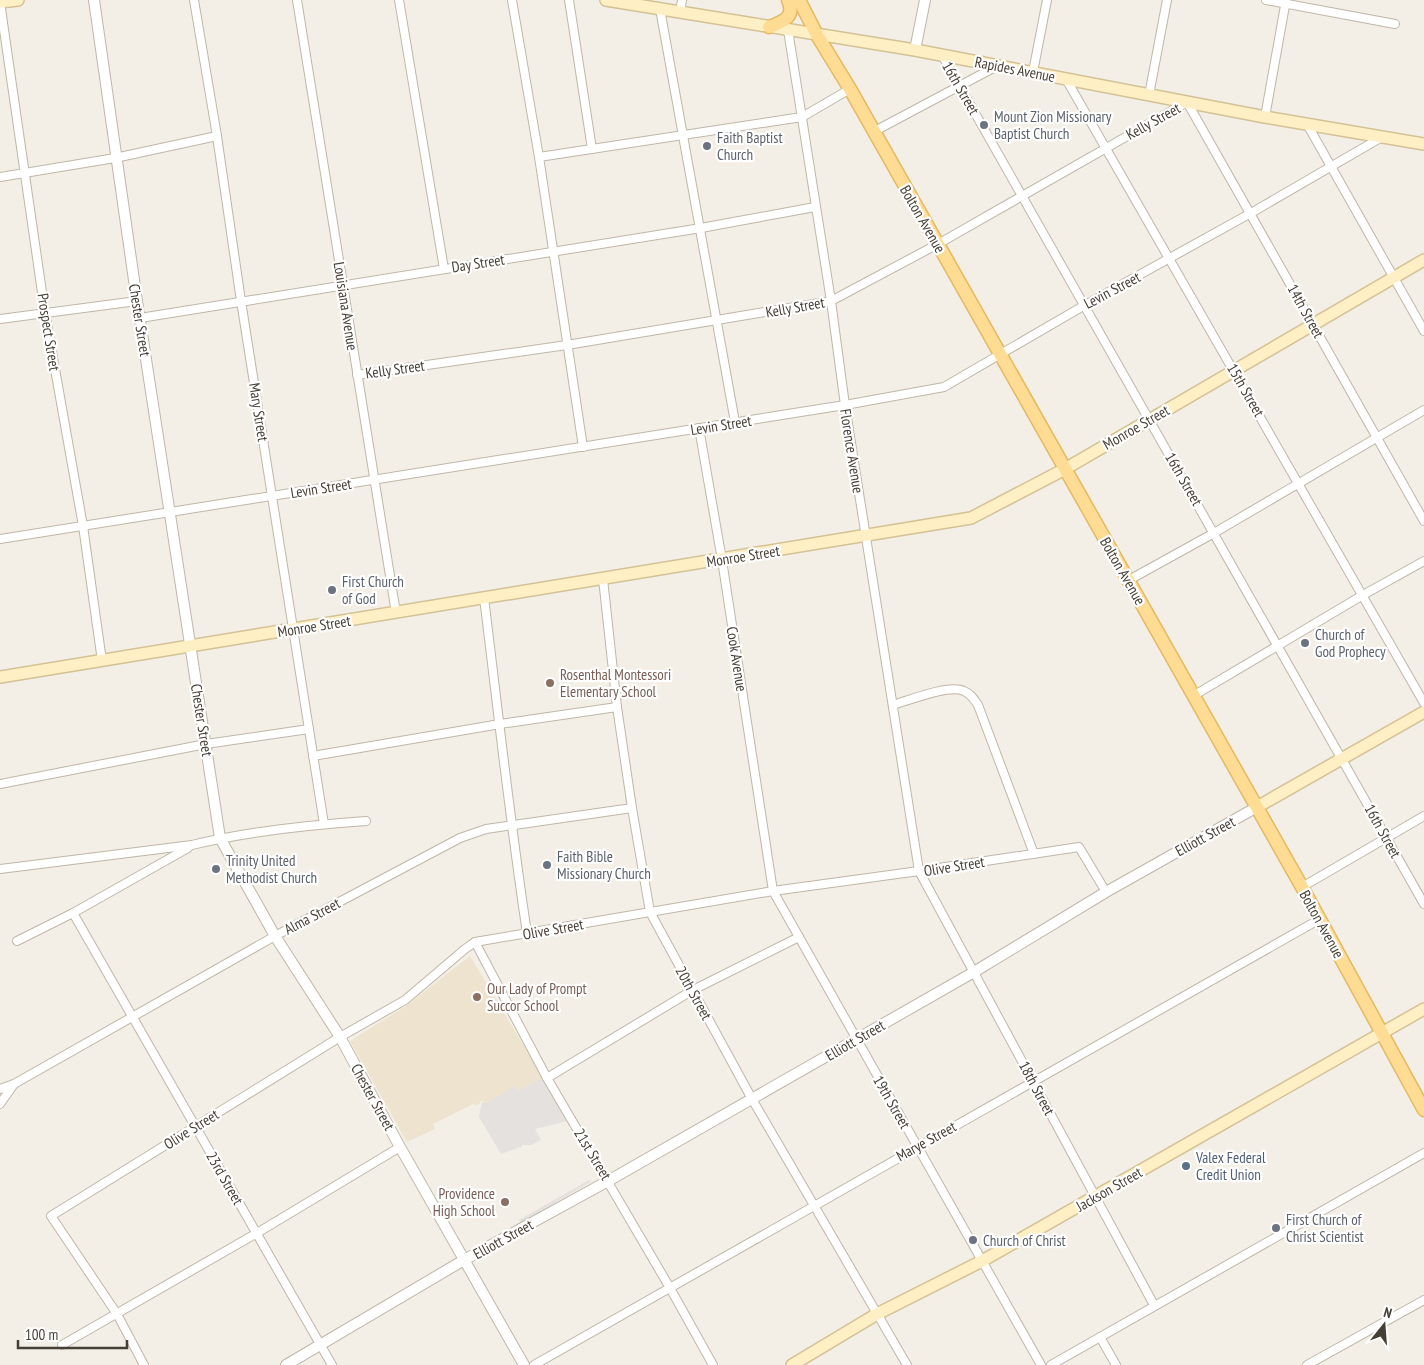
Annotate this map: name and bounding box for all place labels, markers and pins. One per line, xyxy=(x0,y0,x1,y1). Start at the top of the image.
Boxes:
place label: Mount Zion Missionary Baptist Church xyxy=(994,107,1112,143)
marker: Mount Zion Missionary Baptist Church xyxy=(978,119,990,131)
place label: Faith Baptist Church xyxy=(717,128,783,164)
marker: Faith Baptist Church xyxy=(701,140,713,152)
place label: First Church of God xyxy=(342,572,404,608)
marker: First Church of God xyxy=(326,584,338,596)
place label: Church of God Prophecy xyxy=(1315,625,1386,661)
marker: Church of God Prophecy xyxy=(1299,637,1311,649)
place label: Rosenthal Montessori Elementary School xyxy=(560,665,671,701)
marker: Rosenthal Montessori Elementary School xyxy=(544,677,556,689)
place label: Faith Bible Missionary Church xyxy=(557,847,651,883)
place label: Trinity United Methodist Church xyxy=(226,851,317,887)
marker: Faith Bible Missionary Church xyxy=(541,859,553,871)
marker: Trinity United Methodist Church xyxy=(210,863,222,875)
place label: Our Lady of Prompt Succor School xyxy=(487,979,587,1015)
marker: Our Lady of Prompt Succor School xyxy=(471,991,483,1003)
place label: Valex Federal Credit Union xyxy=(1195,1148,1266,1184)
marker: Valex Federal Credit Union xyxy=(1180,1160,1192,1172)
place label: Providence High School xyxy=(433,1184,496,1220)
marker: Providence High School xyxy=(499,1196,511,1208)
place label: First Church of Christ Scientist xyxy=(1286,1210,1364,1246)
marker: First Church of Christ Scientist xyxy=(1270,1222,1282,1234)
place label: Church of Christ xyxy=(983,1231,1066,1250)
marker: Church of Christ xyxy=(967,1234,979,1246)

